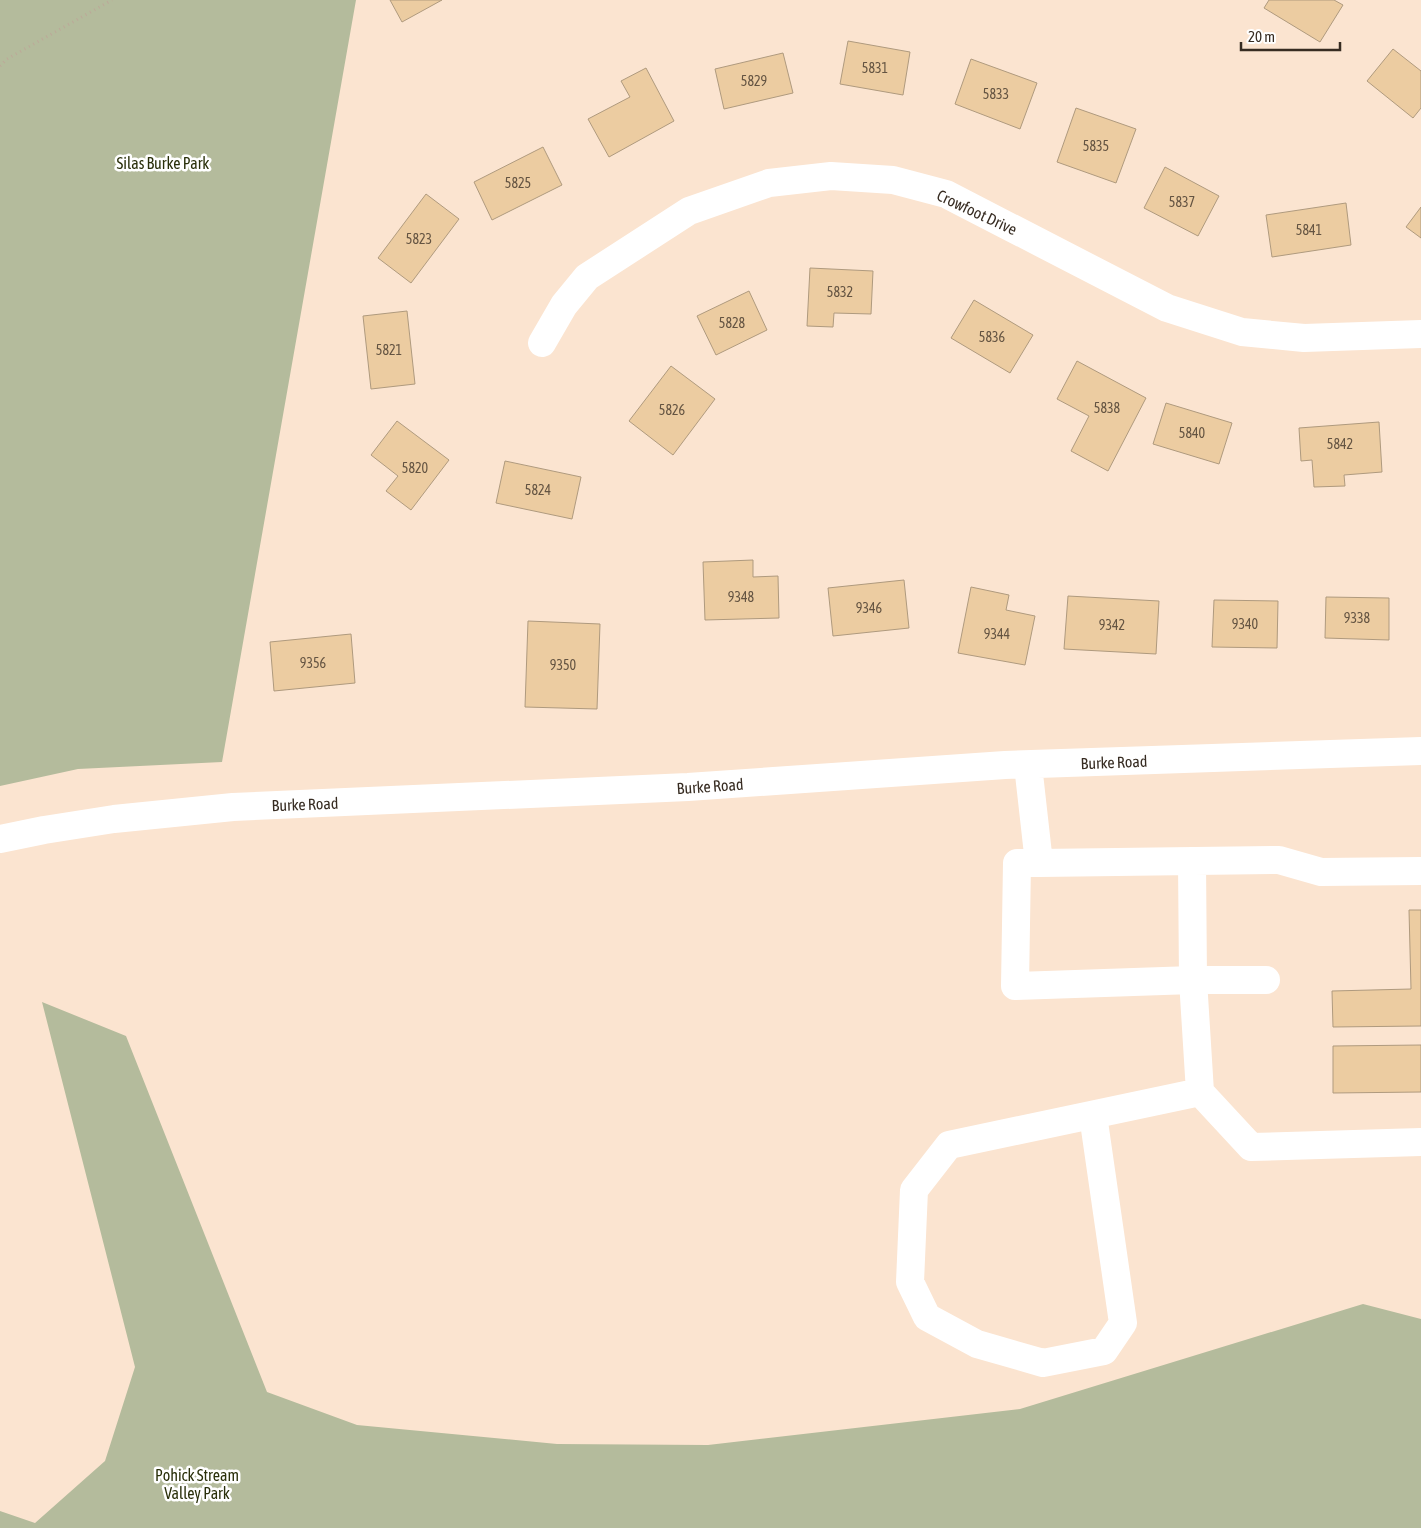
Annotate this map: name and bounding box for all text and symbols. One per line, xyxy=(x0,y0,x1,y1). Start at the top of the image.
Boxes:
scale bar xyxy=(1241,20,1340,52)
text: 20 m xyxy=(1248,28,1275,45)
house number: 5831 xyxy=(862,60,888,76)
house number: 5829 xyxy=(741,73,767,89)
house number: 5833 xyxy=(983,86,1009,102)
house number: 5835 xyxy=(1083,138,1109,154)
park label: Silas Burke Park xyxy=(117,154,209,172)
house number: 5825 xyxy=(505,175,531,191)
street label: Crowfoot Drive xyxy=(934,186,1020,238)
house number: 5837 xyxy=(1169,194,1195,210)
house number: 5841 xyxy=(1296,222,1322,238)
house number: 5823 xyxy=(406,231,432,247)
house number: 5832 xyxy=(827,284,853,300)
house number: 5828 xyxy=(719,315,746,331)
house number: 5836 xyxy=(979,329,1006,345)
house number: 5821 xyxy=(376,342,402,358)
house number: 5838 xyxy=(1094,400,1121,416)
house number: 5826 xyxy=(659,402,686,418)
house number: 5840 xyxy=(1179,425,1206,441)
house number: 5842 xyxy=(1327,436,1353,452)
house number: 5820 xyxy=(402,460,429,476)
house number: 5824 xyxy=(525,482,552,498)
house number: 9348 xyxy=(728,589,755,605)
house number: 9346 xyxy=(856,600,883,616)
house number: 9338 xyxy=(1344,610,1371,626)
house number: 9340 xyxy=(1232,616,1259,632)
house number: 9342 xyxy=(1099,617,1125,633)
house number: 9344 xyxy=(984,626,1011,642)
house number: 9356 xyxy=(300,655,327,671)
house number: 9350 xyxy=(550,657,577,673)
street label: Burke Road xyxy=(1080,752,1148,772)
street label: Burke Road xyxy=(676,775,744,797)
street label: Burke Road xyxy=(271,794,339,814)
park label: Pohick Stream Valley Park xyxy=(155,1466,239,1503)

